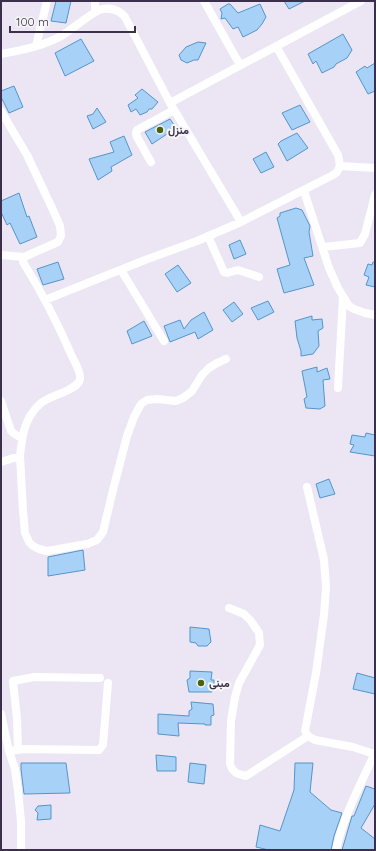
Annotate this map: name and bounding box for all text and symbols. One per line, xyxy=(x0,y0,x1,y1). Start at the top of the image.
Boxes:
scale bar xyxy=(10,8,135,34)
text: 100 m xyxy=(16,14,49,29)
place label: منزل xyxy=(168,123,189,137)
marker: منزل xyxy=(155,125,165,135)
place label: مبنى xyxy=(209,676,230,690)
marker: مبنى xyxy=(196,678,206,688)

